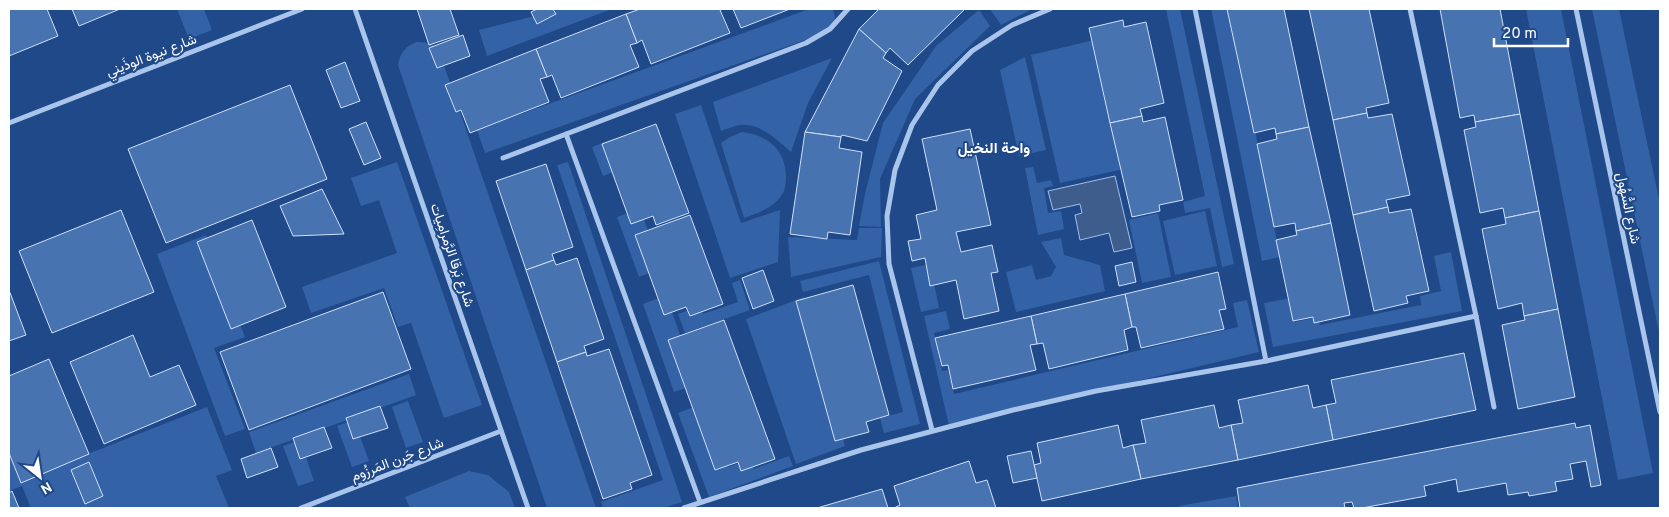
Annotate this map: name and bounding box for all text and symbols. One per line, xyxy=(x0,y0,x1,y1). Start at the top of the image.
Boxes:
scale bar xyxy=(1494,15,1568,47)
text: 20 m xyxy=(1502,25,1537,44)
street label: شارع نيوة الوذَيني xyxy=(104,31,200,83)
district label: واحة النخيل xyxy=(958,140,1030,159)
street label: شارع السُّهُول xyxy=(1611,171,1644,246)
street label: شارع بَرقا الرَّمرامِيات xyxy=(425,201,477,310)
street label: شارع جَرن المَرزُوم xyxy=(349,435,447,487)
north arrow xyxy=(15,452,65,502)
text: N xyxy=(37,477,54,497)

